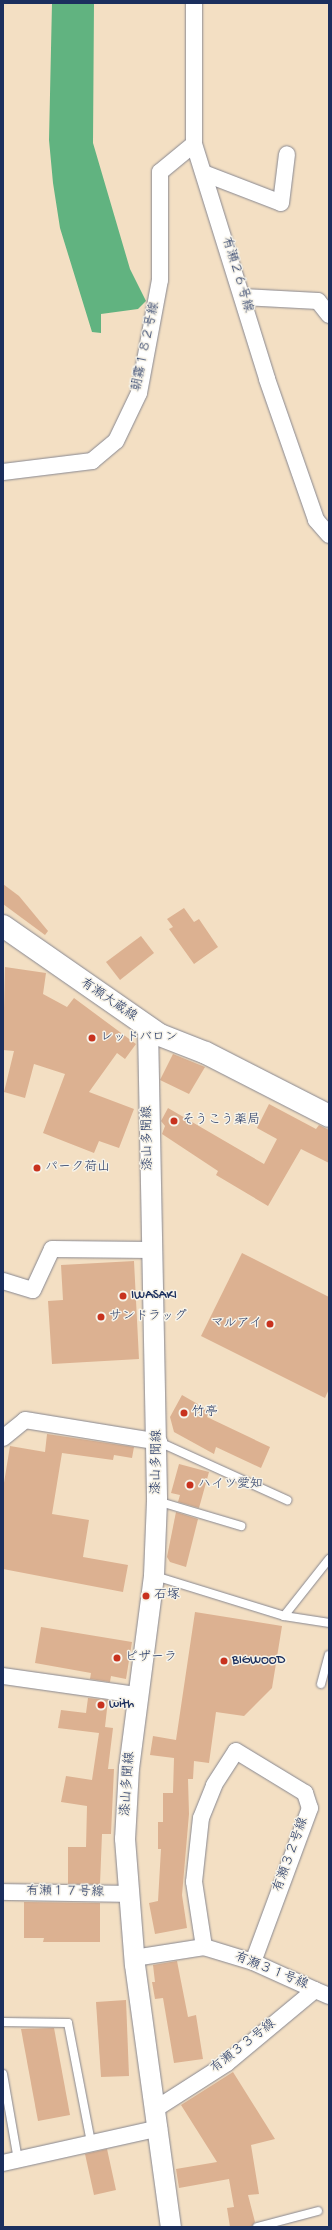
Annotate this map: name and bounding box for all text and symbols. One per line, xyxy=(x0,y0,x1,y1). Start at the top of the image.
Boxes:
street label: 有瀬２６号線 xyxy=(217,235,255,315)
street label: 朝霧１８２号線 xyxy=(130,301,164,393)
street label: 有瀬大蔵線 xyxy=(77,976,139,1026)
place label: レッドバロン xyxy=(100,1030,178,1046)
marker: レッドバロン xyxy=(87,1033,97,1043)
street label: 漆山多聞線 xyxy=(141,1105,157,1171)
place label: そうこう薬局 xyxy=(182,1113,260,1129)
marker: そうこう薬局 xyxy=(169,1116,179,1126)
place label: パーク荷山 xyxy=(45,1160,110,1176)
marker: パーク荷山 xyxy=(32,1163,42,1173)
place label: IWASAKI xyxy=(131,1288,177,1304)
marker: IWASAKI xyxy=(118,1291,128,1301)
place label: サンドラッグ xyxy=(109,1309,187,1325)
marker: サンドラッグ xyxy=(96,1312,106,1322)
place label: マルアイ xyxy=(210,1316,262,1332)
marker: マルアイ xyxy=(265,1319,275,1329)
place label: 竹亭 xyxy=(192,1405,218,1421)
marker: 竹亭 xyxy=(179,1408,189,1418)
street label: 漆山多聞線 xyxy=(150,1429,166,1495)
place label: ハイツ愛知 xyxy=(198,1477,263,1493)
marker: ハイツ愛知 xyxy=(185,1480,195,1490)
place label: 石塚 xyxy=(154,1588,180,1604)
marker: 石塚 xyxy=(141,1591,151,1601)
place label: ピザーラ xyxy=(125,1650,177,1666)
marker: ピザーラ xyxy=(112,1653,122,1663)
place label: BIGWOOD xyxy=(232,1653,285,1669)
marker: BIGWOOD xyxy=(219,1656,229,1666)
place label: with xyxy=(109,1697,134,1713)
marker: with xyxy=(96,1700,106,1710)
street label: 漆山多聞線 xyxy=(119,1751,139,1817)
street label: 有瀬３２号線 xyxy=(271,1816,313,1894)
street label: 有瀬１７号線 xyxy=(26,1885,104,1901)
street label: 有瀬３１号線 xyxy=(232,1950,310,1994)
street label: 有瀬３３号線 xyxy=(208,2017,280,2077)

